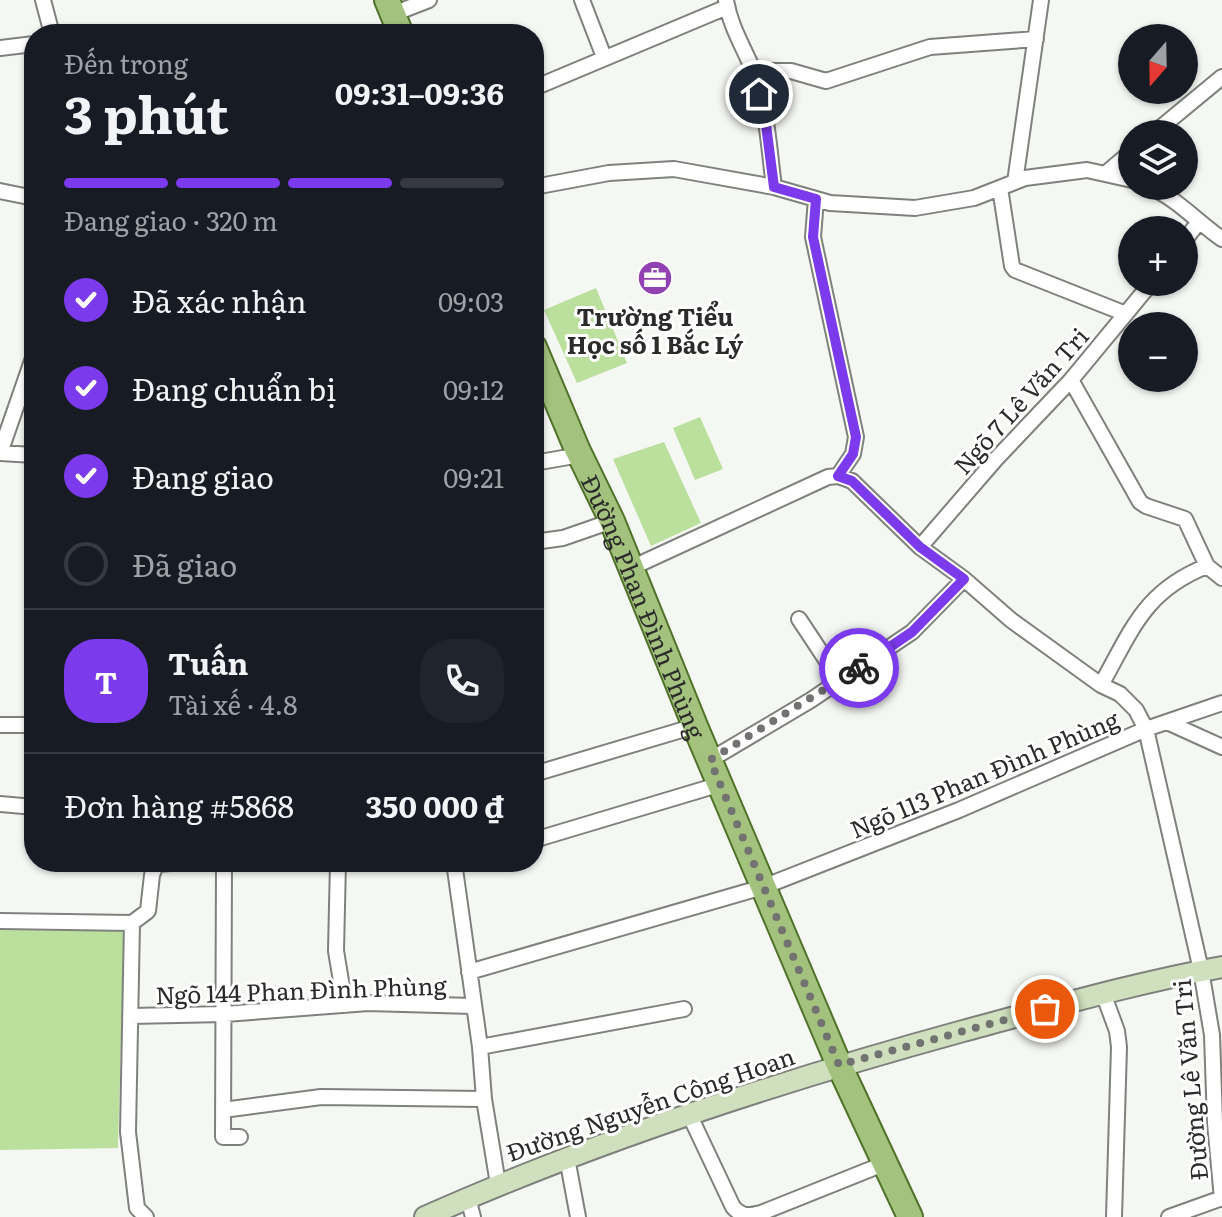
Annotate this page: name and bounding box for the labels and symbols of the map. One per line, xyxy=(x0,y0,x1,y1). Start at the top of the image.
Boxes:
north arrow xyxy=(1118,24,1198,104)
pin xyxy=(725,60,793,128)
office icon: Trường Tiểu Học số 1 Bắc Lý xyxy=(636,259,674,297)
place label: Trường Tiểu Học số 1 Bắc Lý xyxy=(567,298,743,361)
street label: Ngõ 7 Lê Văn Tri xyxy=(944,319,1096,481)
street label: Đường Phan Đình Phùng xyxy=(574,468,716,744)
courier xyxy=(819,628,899,708)
street label: Ngõ 113 Phan Đình Phùng xyxy=(844,700,1124,846)
street label: Ngõ 144 Phan Đình Phùng xyxy=(155,966,448,1012)
pin xyxy=(1011,975,1079,1043)
street label: Đường Lê Văn Tri xyxy=(1163,978,1215,1182)
street label: Đường Nguyễn Công Hoan xyxy=(501,1037,799,1169)

